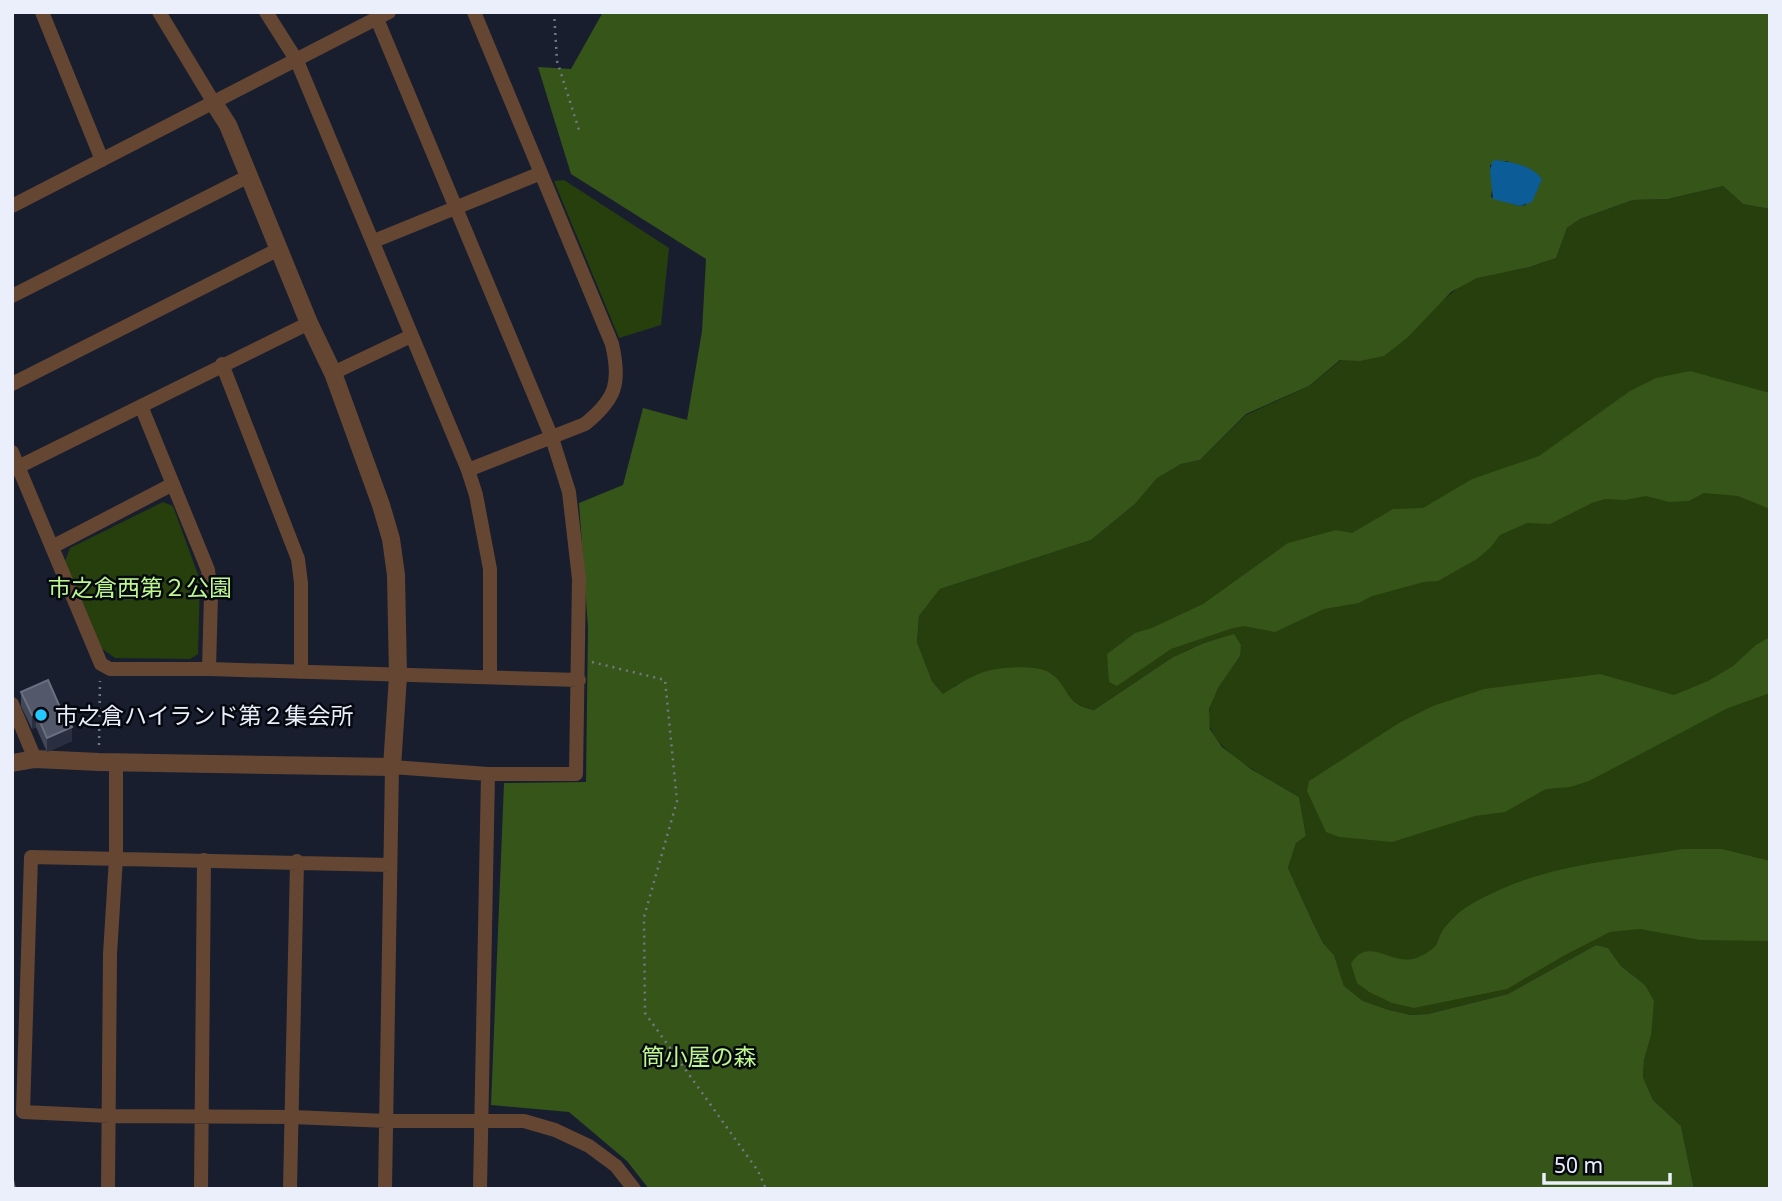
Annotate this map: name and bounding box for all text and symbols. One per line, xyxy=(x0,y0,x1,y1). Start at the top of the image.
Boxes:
park label: 市之倉西第２公園 xyxy=(48,571,232,603)
place label: 市之倉ハイランド第２集会所 xyxy=(55,699,354,731)
marker: 市之倉ハイランド第２集会所 xyxy=(33,707,49,723)
park label: 筒小屋の森 xyxy=(642,1040,757,1072)
scale bar xyxy=(1544,1142,1670,1186)
text: 50 m xyxy=(1554,1151,1603,1179)

